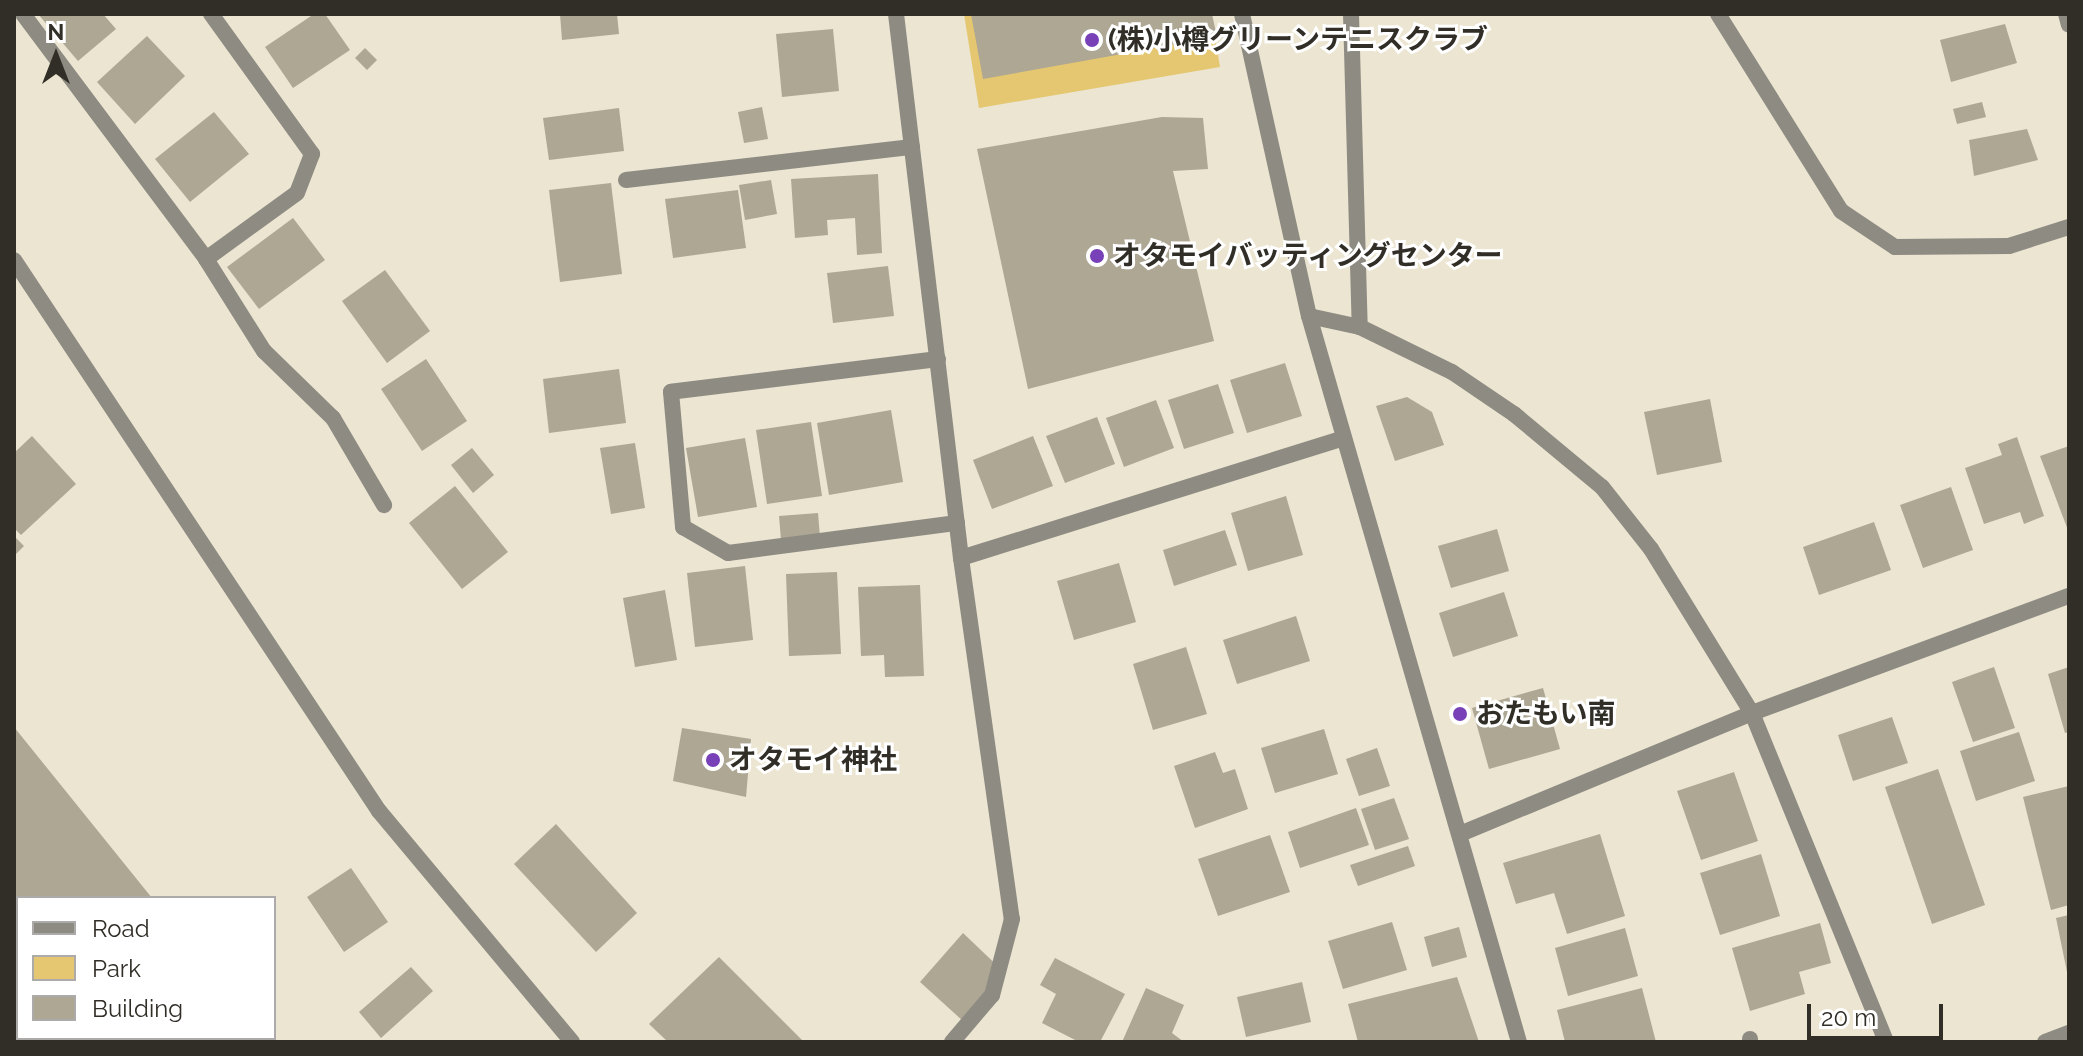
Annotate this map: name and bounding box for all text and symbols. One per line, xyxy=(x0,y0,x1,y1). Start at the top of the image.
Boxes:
north arrow xyxy=(16,16,96,96)
text: N xyxy=(48,19,64,45)
place label: (株)小樽グリーンテニスクラブ xyxy=(1108,23,1489,57)
marker: (株)小樽グリーンテニスクラブ xyxy=(1083,31,1101,49)
place label: オタモイバッティングセンター xyxy=(1113,239,1505,273)
marker: オタモイバッティングセンター xyxy=(1088,247,1106,265)
place label: おたもい南 xyxy=(1476,697,1616,731)
marker: おたもい南 xyxy=(1451,705,1469,723)
place label: オタモイ神社 xyxy=(729,743,897,777)
marker: オタモイ神社 xyxy=(704,751,722,769)
legend xyxy=(16,896,276,1040)
text: Road xyxy=(92,914,150,943)
text: Park xyxy=(92,954,141,983)
scale bar xyxy=(1811,988,1947,1038)
text: Building xyxy=(92,994,183,1023)
text: 20 m xyxy=(1821,1003,1876,1032)

